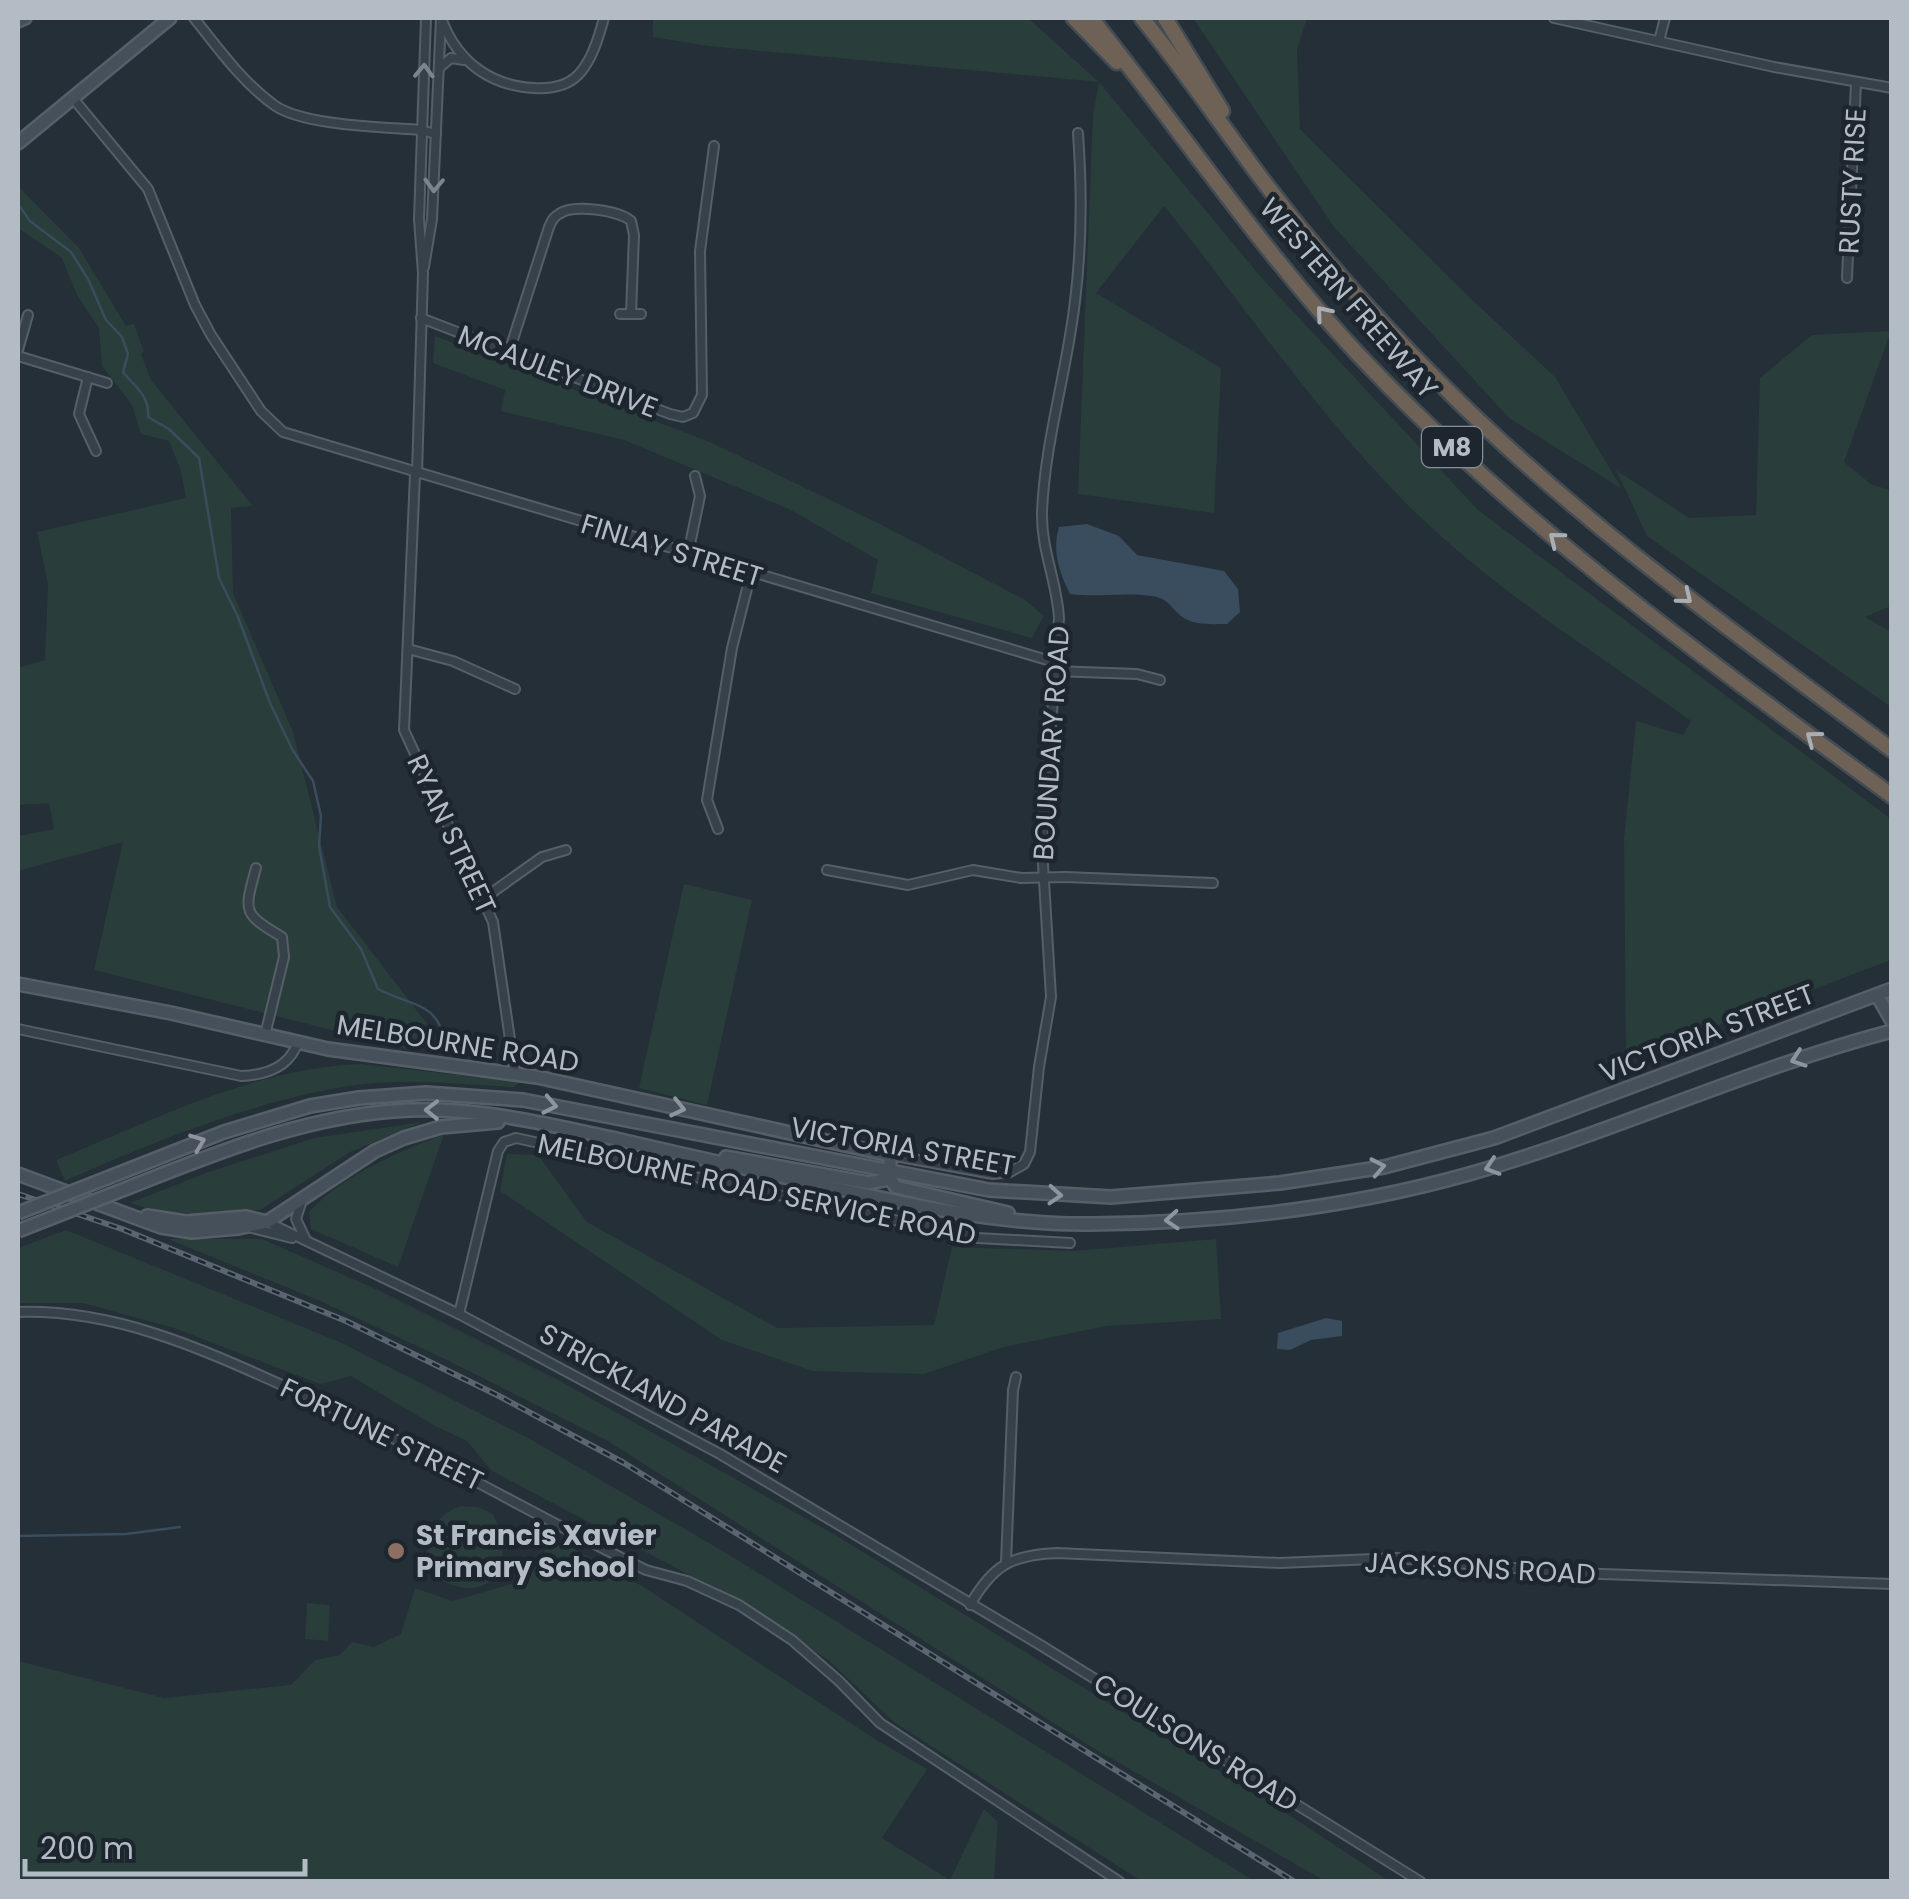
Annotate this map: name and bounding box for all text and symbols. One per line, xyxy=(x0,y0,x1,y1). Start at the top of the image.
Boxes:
one-way arrow xyxy=(413,63,434,79)
street label: RUSTY RISE xyxy=(1829,107,1876,255)
one-way arrow xyxy=(423,177,444,193)
street label: WESTERN FREEWAY xyxy=(1251,190,1447,407)
one-way arrow xyxy=(1317,306,1335,324)
street label: MCAULEY DRIVE xyxy=(452,315,663,427)
road number: M8 xyxy=(1422,427,1482,467)
street label: FINLAY STREET xyxy=(576,504,767,597)
one-way arrow xyxy=(1549,533,1567,551)
one-way arrow xyxy=(1674,585,1692,603)
street label: BOUNDARY ROAD xyxy=(1024,624,1079,862)
one-way arrow xyxy=(1806,732,1824,749)
street label: RYAN STREET xyxy=(398,748,506,920)
street label: VICTORIA STREET xyxy=(1594,975,1820,1092)
street label: MELBOURNE ROAD xyxy=(334,1005,582,1082)
one-way arrow xyxy=(1790,1047,1807,1067)
one-way arrow xyxy=(542,1094,559,1115)
one-way arrow xyxy=(669,1096,686,1117)
one-way arrow xyxy=(423,1099,438,1121)
street label: VICTORIA STREET xyxy=(788,1108,1018,1185)
street label: MELBOURNE ROAD SERVICE ROAD xyxy=(534,1124,980,1255)
one-way arrow xyxy=(188,1134,206,1154)
one-way arrow xyxy=(1484,1155,1501,1175)
one-way arrow xyxy=(1369,1158,1386,1179)
one-way arrow xyxy=(1048,1184,1064,1205)
one-way arrow xyxy=(1163,1209,1179,1231)
street label: STRICKLAND PARADE xyxy=(532,1314,793,1483)
street label: FORTUNE STREET xyxy=(274,1368,490,1500)
place label: St Francis Xavier Primary School xyxy=(416,1516,657,1587)
marker: St Francis Xavier Primary School xyxy=(385,1540,407,1562)
street label: JACKSONS ROAD xyxy=(1363,1543,1597,1594)
street label: COULSONS ROAD xyxy=(1086,1664,1305,1821)
scale bar xyxy=(25,1814,305,1876)
text: 200 m xyxy=(40,1827,134,1870)

